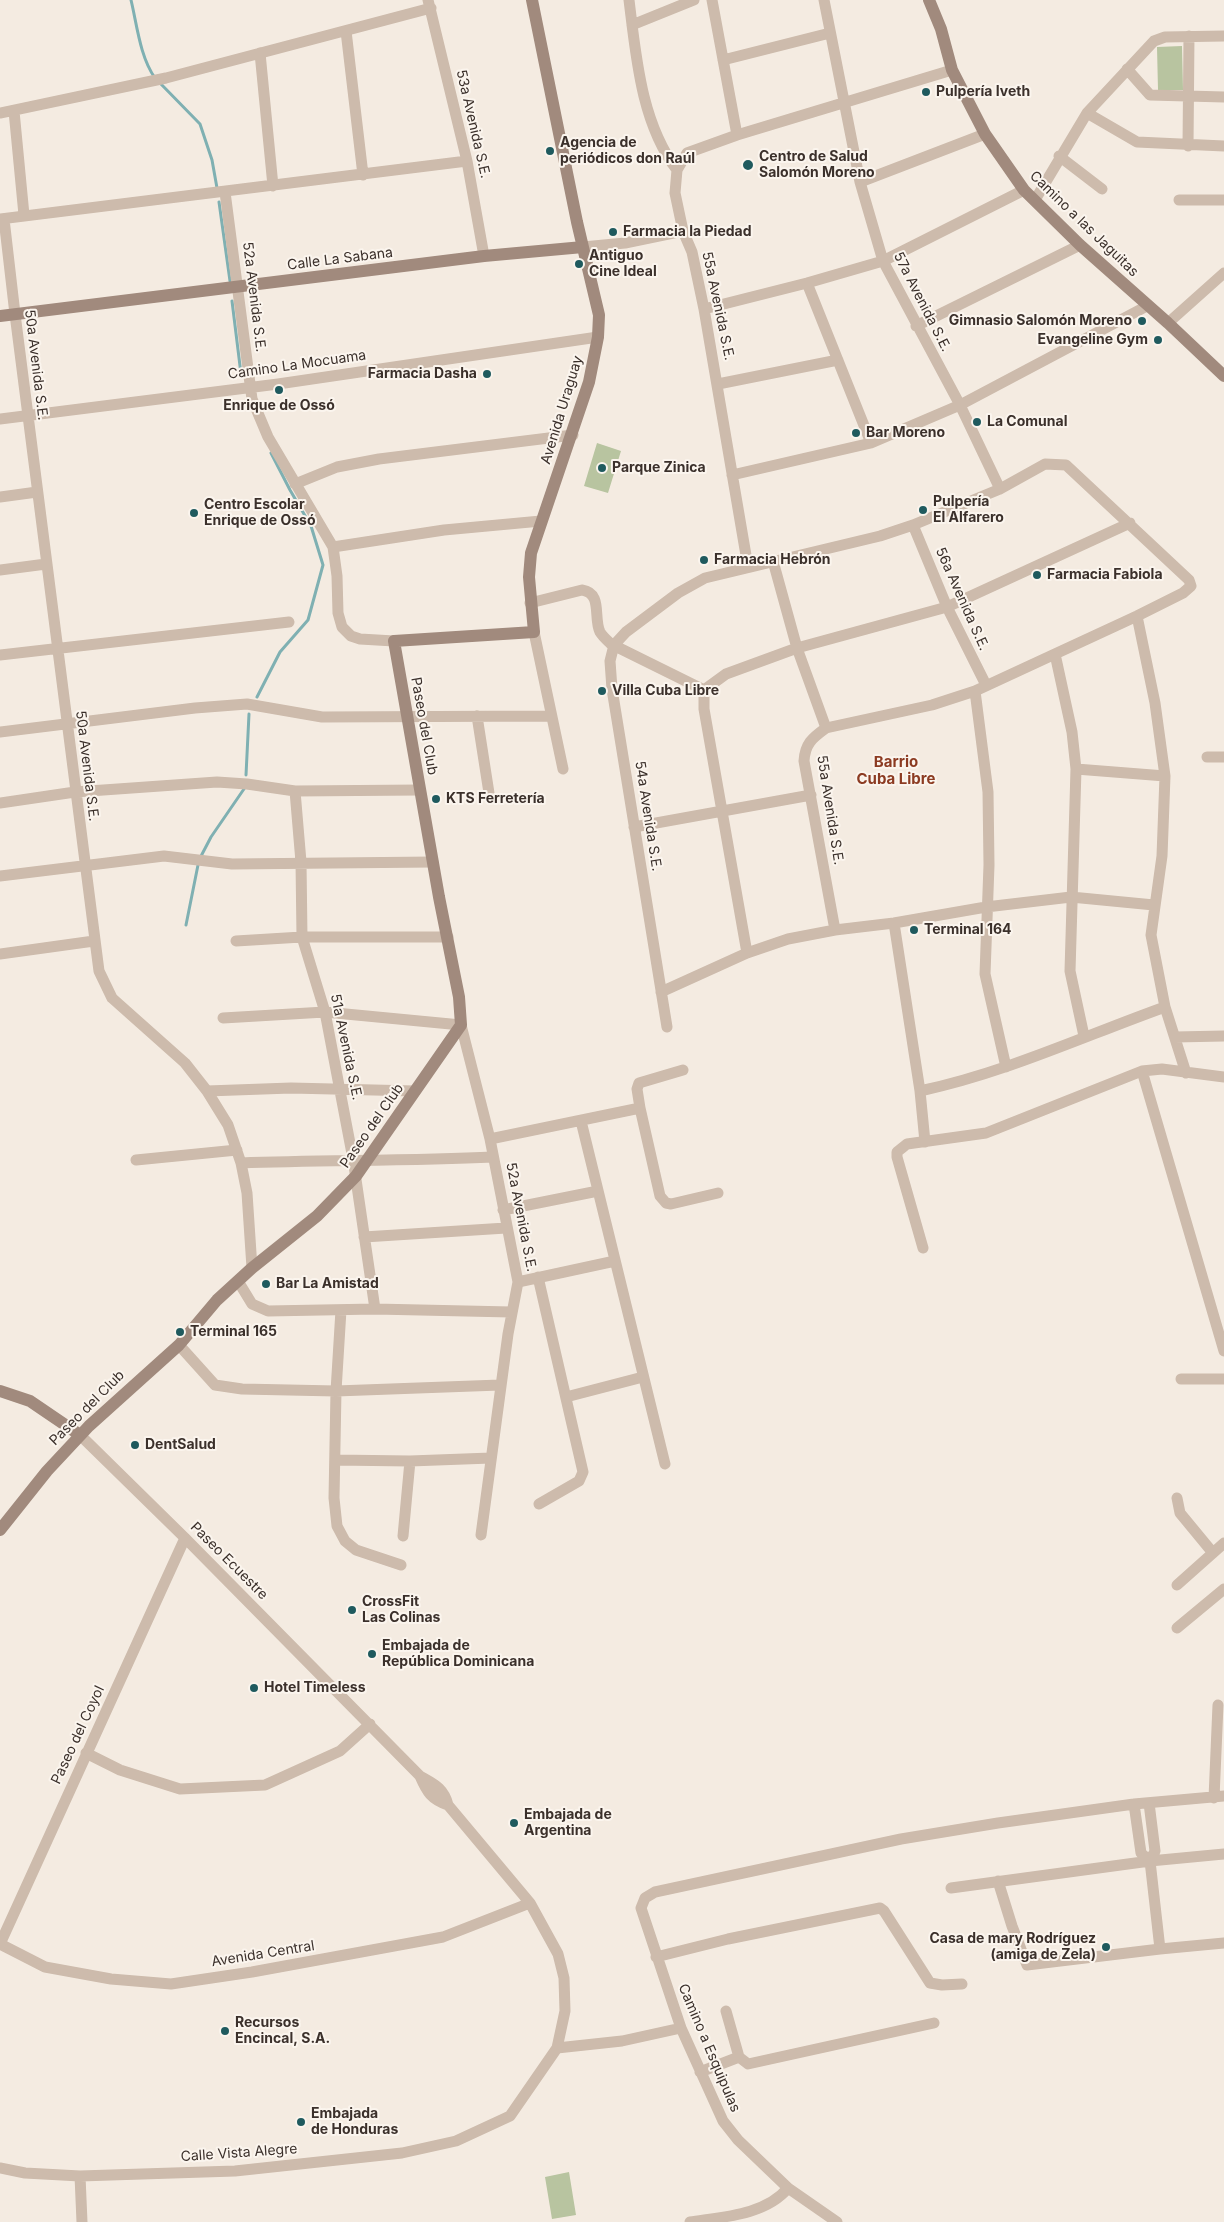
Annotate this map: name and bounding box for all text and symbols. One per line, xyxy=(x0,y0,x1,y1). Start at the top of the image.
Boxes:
street label: 53a Avenida S.E. xyxy=(452,68,494,180)
place label: Pulpería Iveth xyxy=(936,84,1030,100)
marker: Pulpería Iveth xyxy=(920,86,932,98)
place label: Agencia de periódicos don Raúl xyxy=(560,135,695,168)
marker: Agencia de periódicos don Raúl xyxy=(544,145,556,157)
place label: Centro de Salud Salomón Moreno xyxy=(759,149,875,182)
marker: Centro de Salud Salomón Moreno xyxy=(741,158,755,172)
street label: Camino a las Jaguitas xyxy=(1026,168,1142,280)
place label: Farmacia la Piedad xyxy=(623,224,752,240)
marker: Farmacia la Piedad xyxy=(607,226,619,238)
street label: 52a Avenida S.E. xyxy=(239,241,269,353)
street label: Calle La Sabana xyxy=(286,244,394,274)
place label: Antiguo Cine Ideal xyxy=(589,248,657,280)
street label: 57a Avenida S.E. xyxy=(890,249,954,355)
street label: 55a Avenida S.E. xyxy=(698,250,738,362)
marker: Antiguo Cine Ideal xyxy=(573,258,585,270)
street label: 50a Avenida S.E. xyxy=(21,309,51,421)
place label: Gimnasio Salomón Moreno xyxy=(949,313,1132,329)
marker: Gimnasio Salomón Moreno xyxy=(1136,315,1148,327)
place label: Evangeline Gym xyxy=(1038,332,1148,348)
marker: Evangeline Gym xyxy=(1152,334,1164,346)
street label: Camino La Mocuama xyxy=(227,347,367,383)
street label: Avenida Uraguay xyxy=(538,354,586,466)
place label: Farmacia Dasha xyxy=(368,366,477,382)
marker: Farmacia Dasha xyxy=(481,368,493,380)
marker: Enrique de Ossó xyxy=(273,384,285,396)
place label: Enrique de Ossó xyxy=(223,398,335,414)
place label: La Comunal xyxy=(987,414,1067,430)
marker: La Comunal xyxy=(971,416,983,428)
place label: Bar Moreno xyxy=(866,425,945,441)
marker: Bar Moreno xyxy=(850,427,862,439)
place label: Parque Zinica xyxy=(612,460,706,476)
marker: Parque Zinica xyxy=(596,462,608,474)
place label: Pulpería El Alfarero xyxy=(933,494,1004,526)
place label: Centro Escolar Enrique de Ossó xyxy=(204,497,316,530)
marker: Pulpería El Alfarero xyxy=(917,504,929,516)
marker: Centro Escolar Enrique de Ossó xyxy=(188,507,200,519)
street label: 56a Avenida S.E. xyxy=(932,545,992,653)
place label: Farmacia Hebrón xyxy=(714,552,831,568)
marker: Farmacia Hebrón xyxy=(698,554,710,566)
place label: Farmacia Fabiola xyxy=(1047,567,1163,583)
marker: Farmacia Fabiola xyxy=(1031,569,1043,581)
street label: Paseo del Club xyxy=(407,676,441,776)
place label: Villa Cuba Libre xyxy=(612,683,719,699)
marker: Villa Cuba Libre xyxy=(596,685,608,697)
street label: 50a Avenida S.E. xyxy=(72,710,102,822)
district label: Barrio Cuba Libre xyxy=(857,753,935,788)
street label: 55a Avenida S.E. xyxy=(813,754,847,866)
street label: 54a Avenida S.E. xyxy=(631,760,665,872)
place label: KTS Ferretería xyxy=(446,791,545,807)
marker: KTS Ferretería xyxy=(430,793,442,805)
place label: Terminal 164 xyxy=(924,922,1012,938)
marker: Terminal 164 xyxy=(908,924,920,936)
street label: 51a Avenida S.E. xyxy=(327,992,365,1102)
street label: Paseo del Club xyxy=(337,1081,407,1171)
street label: 52a Avenida S.E. xyxy=(502,1161,540,1273)
place label: Bar La Amistad xyxy=(276,1276,379,1292)
marker: Bar La Amistad xyxy=(260,1278,272,1290)
place label: Terminal 165 xyxy=(190,1324,277,1340)
marker: Terminal 165 xyxy=(174,1326,186,1338)
street label: Paseo del Club xyxy=(46,1367,128,1449)
place label: DentSalud xyxy=(145,1437,216,1453)
marker: DentSalud xyxy=(129,1439,141,1451)
street label: Paseo Ecuestre xyxy=(187,1519,271,1603)
place label: CrossFit Las Colinas xyxy=(362,1594,440,1626)
marker: CrossFit Las Colinas xyxy=(346,1604,358,1616)
place label: Embajada de República Dominicana xyxy=(382,1638,534,1670)
marker: Embajada de República Dominicana xyxy=(366,1648,378,1660)
place label: Hotel Timeless xyxy=(264,1680,366,1696)
marker: Hotel Timeless xyxy=(248,1682,260,1694)
street label: Paseo del Coyol xyxy=(48,1683,108,1787)
place label: Embajada de Argentina xyxy=(524,1807,612,1840)
marker: Embajada de Argentina xyxy=(508,1817,520,1829)
place label: Casa de mary Rodríguez (amiga de Zela) xyxy=(930,1931,1096,1964)
street label: Avenida Central xyxy=(210,1938,316,1970)
marker: Casa de mary Rodríguez (amiga de Zela) xyxy=(1100,1941,1112,1953)
street label: Camino a Esquipulas xyxy=(674,1981,744,2115)
place label: Recursos Encincal, S.A. xyxy=(235,2015,330,2048)
marker: Recursos Encincal, S.A. xyxy=(219,2025,231,2037)
place label: Embajada de Honduras xyxy=(311,2106,398,2138)
marker: Embajada de Honduras xyxy=(295,2116,307,2128)
street label: Calle Vista Alegre xyxy=(180,2141,298,2165)

